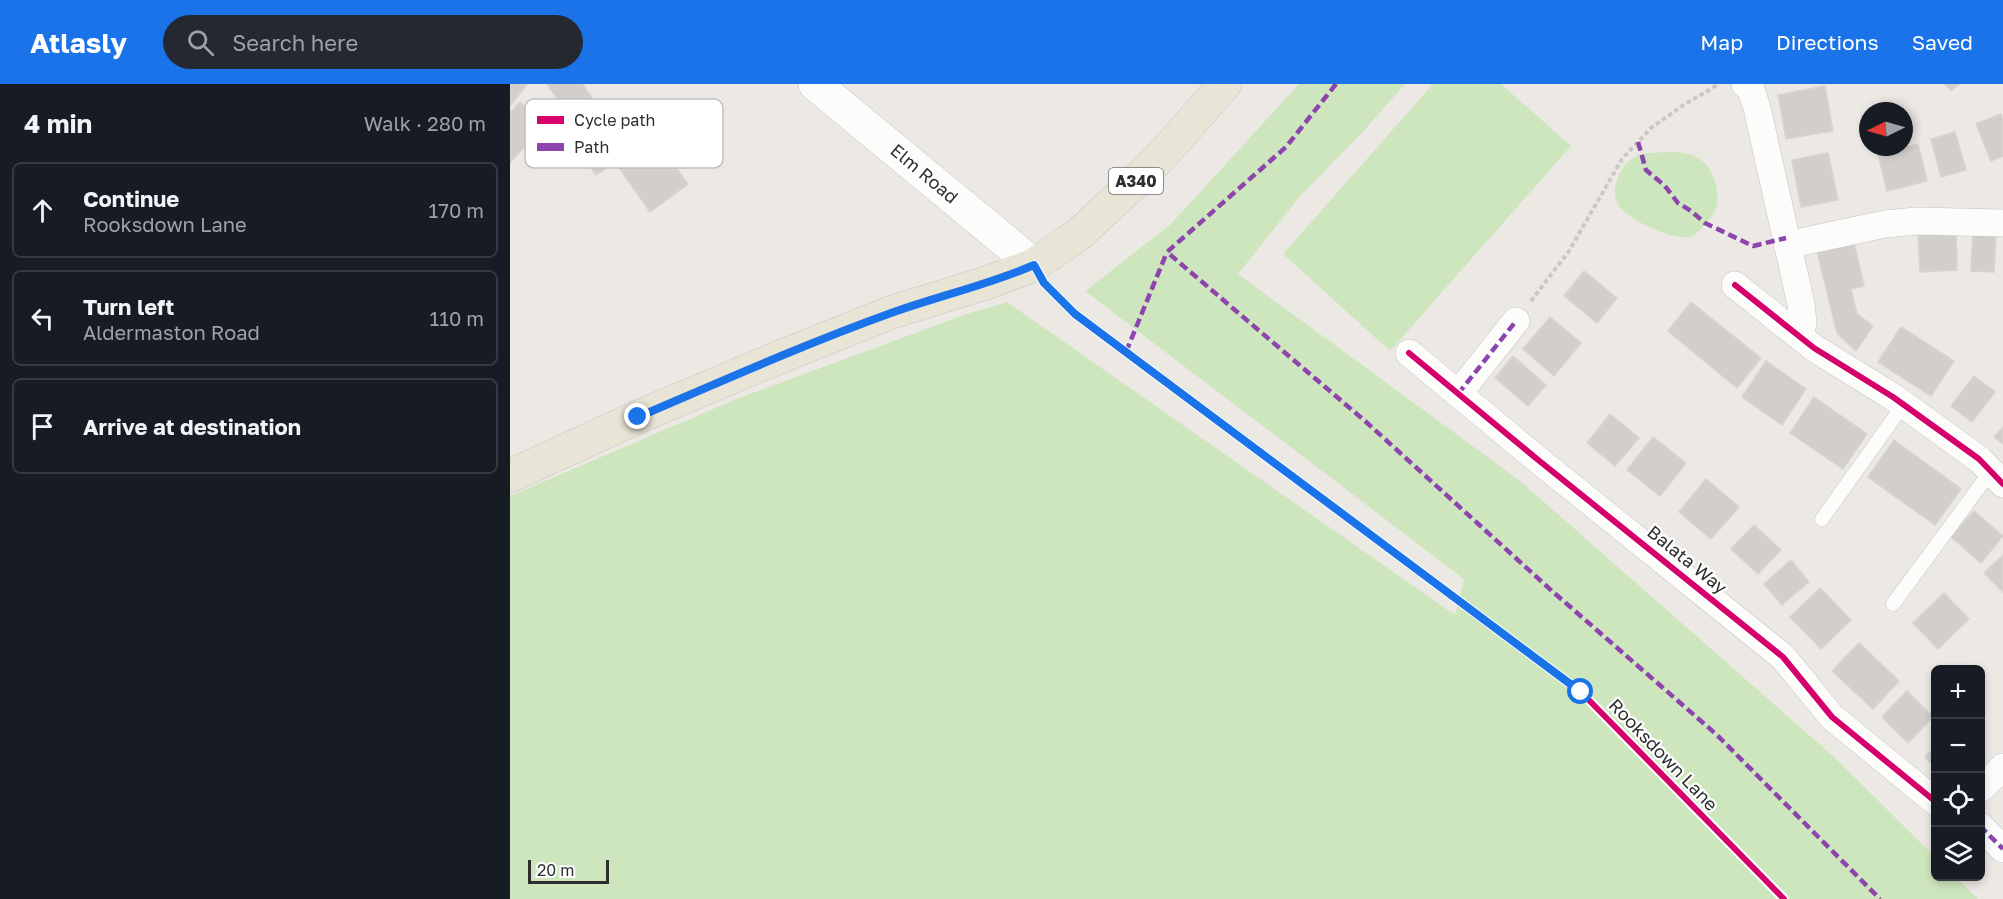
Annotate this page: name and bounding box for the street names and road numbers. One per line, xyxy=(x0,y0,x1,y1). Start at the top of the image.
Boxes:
street label: Elm Road xyxy=(886,139,963,208)
road number: A340 xyxy=(1109,168,1163,194)
street label: Balata Way xyxy=(1643,520,1732,598)
street label: Rooksdown Lane xyxy=(1605,694,1723,815)

